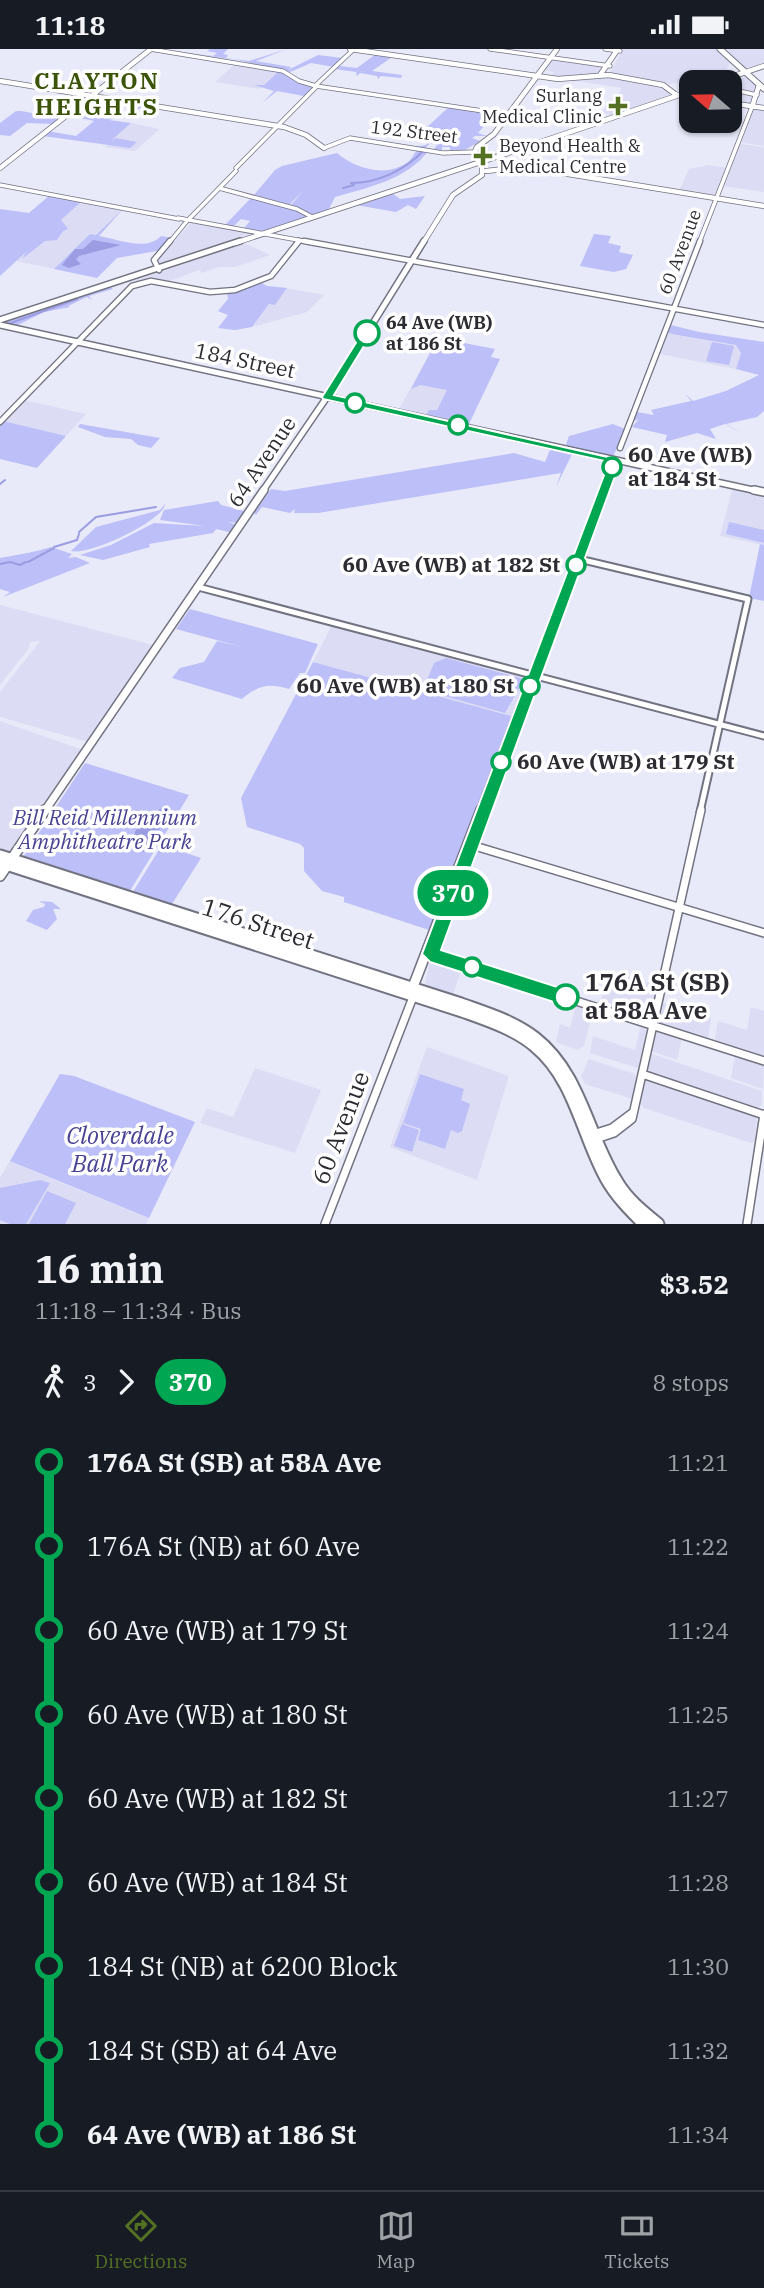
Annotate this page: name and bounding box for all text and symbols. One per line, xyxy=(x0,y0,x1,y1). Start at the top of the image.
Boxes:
text: 11:18 xyxy=(35,8,105,42)
district label: CLAYTON HEIGHTS xyxy=(34,65,160,121)
north arrow xyxy=(679,70,742,133)
map controls xyxy=(679,70,742,133)
place label: Surlang Medical Clinic xyxy=(482,84,602,128)
marker: Surlang Medical Clinic xyxy=(608,96,628,116)
street label: 192 Street xyxy=(369,115,459,148)
place label: Beyond Health & Medical Centre xyxy=(499,134,641,178)
marker: Beyond Health & Medical Centre xyxy=(473,146,493,166)
street label: 60 Avenue xyxy=(653,206,706,298)
place label: 64 Ave (WB) at 186 St xyxy=(386,311,492,355)
marker: 64 Ave (WB) at 186 St xyxy=(354,320,380,346)
street label: 184 Street xyxy=(193,336,298,384)
unlabelled marker xyxy=(345,393,365,413)
street label: 64 Avenue xyxy=(221,411,302,512)
unlabelled marker xyxy=(448,415,468,435)
place label: 60 Ave (WB) at 184 St xyxy=(628,440,752,492)
marker: 60 Ave (WB) at 184 St xyxy=(602,457,622,477)
place label: 60 Ave (WB) at 182 St xyxy=(343,550,560,578)
marker: 60 Ave (WB) at 182 St xyxy=(566,555,586,575)
place label: 60 Ave (WB) at 180 St xyxy=(297,671,514,699)
marker: 60 Ave (WB) at 180 St xyxy=(520,676,540,696)
place label: 60 Ave (WB) at 179 St xyxy=(517,747,735,775)
marker: 60 Ave (WB) at 179 St xyxy=(491,752,511,772)
park label: Bill Reid Millennium Amphitheatre Park xyxy=(12,803,197,855)
line badge: 370 xyxy=(413,870,493,916)
text: 370 xyxy=(431,877,475,909)
street label: 176 Street xyxy=(198,890,319,956)
unlabelled marker xyxy=(462,957,482,977)
place label: 176A St (SB) at 58A Ave xyxy=(585,966,729,1026)
marker: 176A St (SB) at 58A Ave xyxy=(553,984,579,1010)
street label: 60 Avenue xyxy=(304,1066,376,1189)
park label: Cloverdale Ball Park xyxy=(66,1119,174,1179)
text: 16 min xyxy=(35,1244,164,1293)
text: $3.52 xyxy=(659,1267,729,1301)
text: 11:18 – 11:34 · Bus xyxy=(35,1295,242,1325)
icon: walk xyxy=(35,1363,73,1401)
icon: forward xyxy=(107,1363,145,1401)
text: 370 xyxy=(169,1366,212,1398)
text: 3 xyxy=(83,1367,97,1397)
text: 8 stops xyxy=(652,1367,729,1397)
text: 176A St (SB) at 58A Ave xyxy=(87,1445,382,1479)
text: 11:21 xyxy=(667,1447,729,1477)
text: 176A St (NB) at 60 Ave xyxy=(87,1529,360,1563)
text: 11:22 xyxy=(667,1531,729,1561)
text: 60 Ave (WB) at 179 St xyxy=(87,1613,348,1647)
text: 11:24 xyxy=(667,1615,729,1645)
text: 60 Ave (WB) at 180 St xyxy=(87,1697,348,1731)
text: 11:25 xyxy=(667,1699,729,1729)
text: 60 Ave (WB) at 182 St xyxy=(87,1781,348,1815)
text: 11:27 xyxy=(667,1783,729,1813)
text: 60 Ave (WB) at 184 St xyxy=(87,1865,348,1899)
text: 11:28 xyxy=(667,1867,729,1897)
text: 184 St (NB) at 6200 Block xyxy=(87,1949,397,1983)
text: 11:30 xyxy=(667,1951,729,1981)
text: 184 St (SB) at 64 Ave xyxy=(87,2033,337,2067)
text: 11:32 xyxy=(667,2035,729,2065)
text: 64 Ave (WB) at 186 St xyxy=(87,2117,356,2151)
text: 11:34 xyxy=(667,2119,729,2149)
tab: Directions xyxy=(95,2207,187,2273)
tab: Map xyxy=(376,2207,415,2273)
tab: Tickets xyxy=(604,2207,669,2273)

